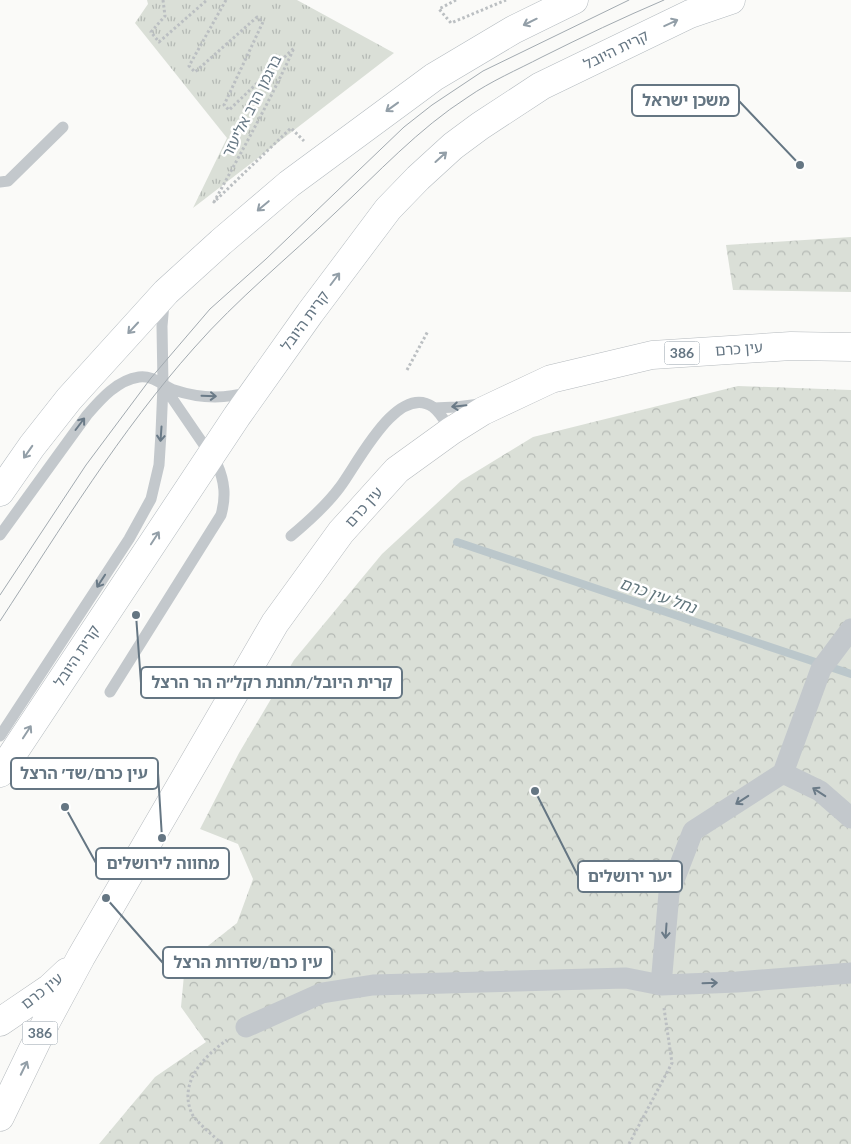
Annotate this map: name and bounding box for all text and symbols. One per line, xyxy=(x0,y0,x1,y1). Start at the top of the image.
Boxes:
one-way arrow xyxy=(523,17,538,27)
one-way arrow xyxy=(664,18,679,28)
street label: קרית היובל xyxy=(580,26,651,73)
street label: ברגמן הרב אליעזר xyxy=(218,51,285,160)
callout: משכן ישראל xyxy=(632,85,739,116)
text: משכן ישראל xyxy=(642,90,730,109)
one-way arrow xyxy=(385,102,399,112)
one-way arrow xyxy=(435,151,448,163)
one-way arrow xyxy=(257,200,270,211)
one-way arrow xyxy=(330,272,340,286)
street label: קרית היובל xyxy=(276,287,332,354)
one-way arrow xyxy=(127,322,139,335)
street label: עין כרם xyxy=(714,337,764,359)
road number: 386 xyxy=(664,342,700,364)
one-way arrow xyxy=(200,391,216,401)
one-way arrow xyxy=(451,401,467,411)
one-way arrow xyxy=(75,417,85,431)
one-way arrow xyxy=(157,426,166,442)
one-way arrow xyxy=(23,444,33,458)
street label: עין כרם xyxy=(341,482,386,530)
one-way arrow xyxy=(150,532,160,546)
water label: נחל עין כרם xyxy=(617,573,700,618)
one-way arrow xyxy=(96,574,106,588)
street label: קרית היובל xyxy=(50,621,103,690)
callout: קרית היובל/תחנת רקל״ה הר הרצל xyxy=(141,667,402,698)
text: קרית היובל/תחנת רקל״ה הר הרצל xyxy=(151,672,393,691)
one-way arrow xyxy=(22,726,32,740)
callout: עין כרם/שד׳ הרצל xyxy=(11,758,158,789)
text: עין כרם/שד׳ הרצל xyxy=(20,763,148,782)
one-way arrow xyxy=(813,787,827,797)
one-way arrow xyxy=(736,795,750,805)
callout: מחווה לירושלים xyxy=(96,848,229,879)
text: מחווה לירושלים xyxy=(107,853,219,872)
callout: יער ירושלים xyxy=(578,861,682,892)
text: יער ירושלים xyxy=(588,866,672,885)
one-way arrow xyxy=(662,922,671,938)
callout: עין כרם/שדרות הרצל xyxy=(163,947,332,978)
text: עין כרם/שדרות הרצל xyxy=(173,952,323,971)
street label: עין כרם xyxy=(17,968,66,1012)
one-way arrow xyxy=(702,978,718,988)
road number: 386 xyxy=(22,1021,58,1044)
one-way arrow xyxy=(19,1061,29,1076)

